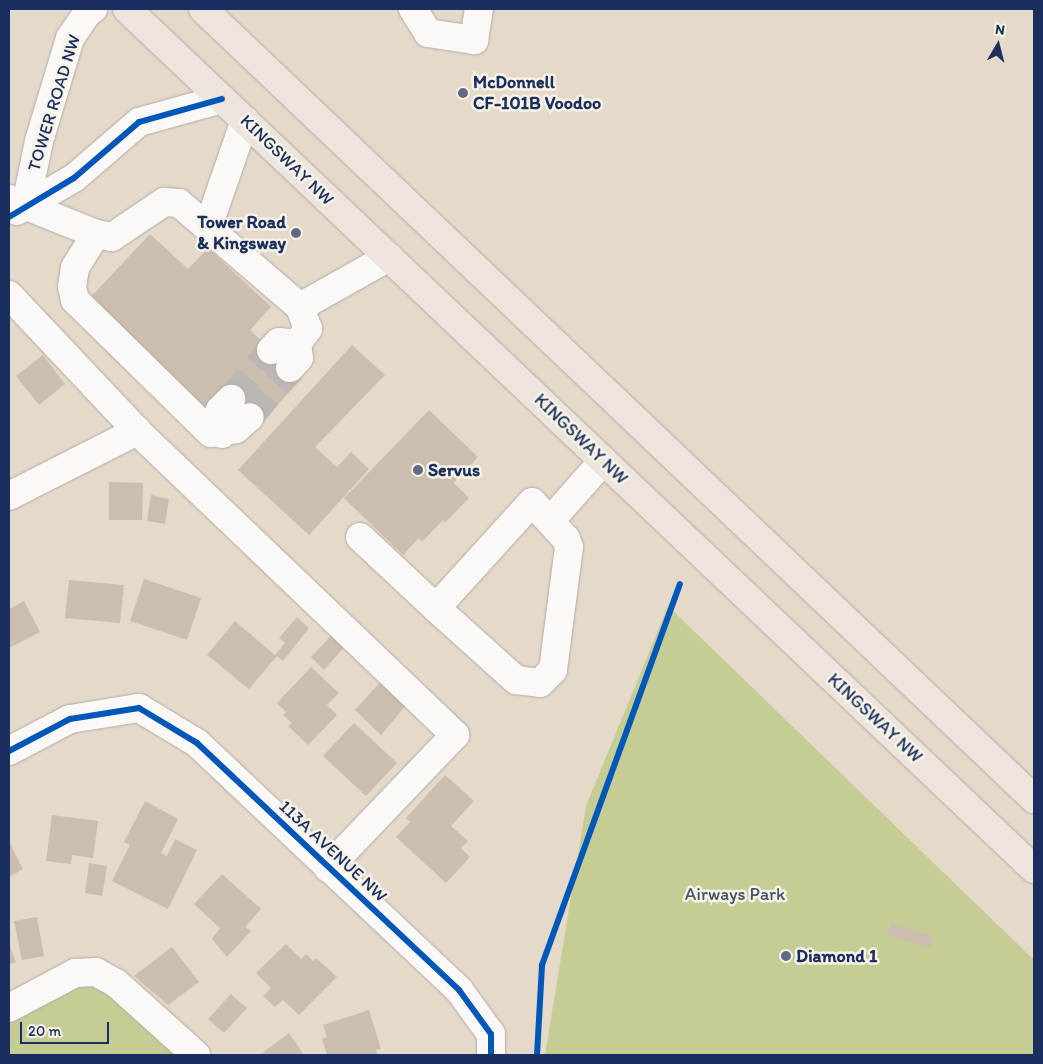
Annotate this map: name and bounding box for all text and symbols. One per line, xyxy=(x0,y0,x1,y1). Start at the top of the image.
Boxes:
north arrow xyxy=(973,20,1023,70)
text: N xyxy=(994,21,1006,39)
street label: TOWER ROAD NW xyxy=(23,32,85,174)
place label: McDonnell CF-101B Voodoo xyxy=(473,72,601,115)
marker: McDonnell CF-101B Voodoo xyxy=(457,87,469,99)
street label: KINGSWAY NW xyxy=(236,110,338,210)
place label: Tower Road & Kingsway xyxy=(197,212,286,254)
marker: Tower Road & Kingsway xyxy=(290,227,302,239)
street label: KINGSWAY NW xyxy=(530,389,632,489)
place label: Servus xyxy=(428,459,480,481)
marker: Servus xyxy=(412,464,424,476)
street label: KINGSWAY NW xyxy=(823,669,927,767)
street label: 113A AVENUE NW xyxy=(275,796,391,906)
park label: Airways Park xyxy=(685,883,785,905)
place label: Diamond 1 xyxy=(796,945,877,967)
marker: Diamond 1 xyxy=(780,950,792,962)
scale bar xyxy=(22,1012,111,1044)
text: 20 m xyxy=(28,1022,61,1040)

